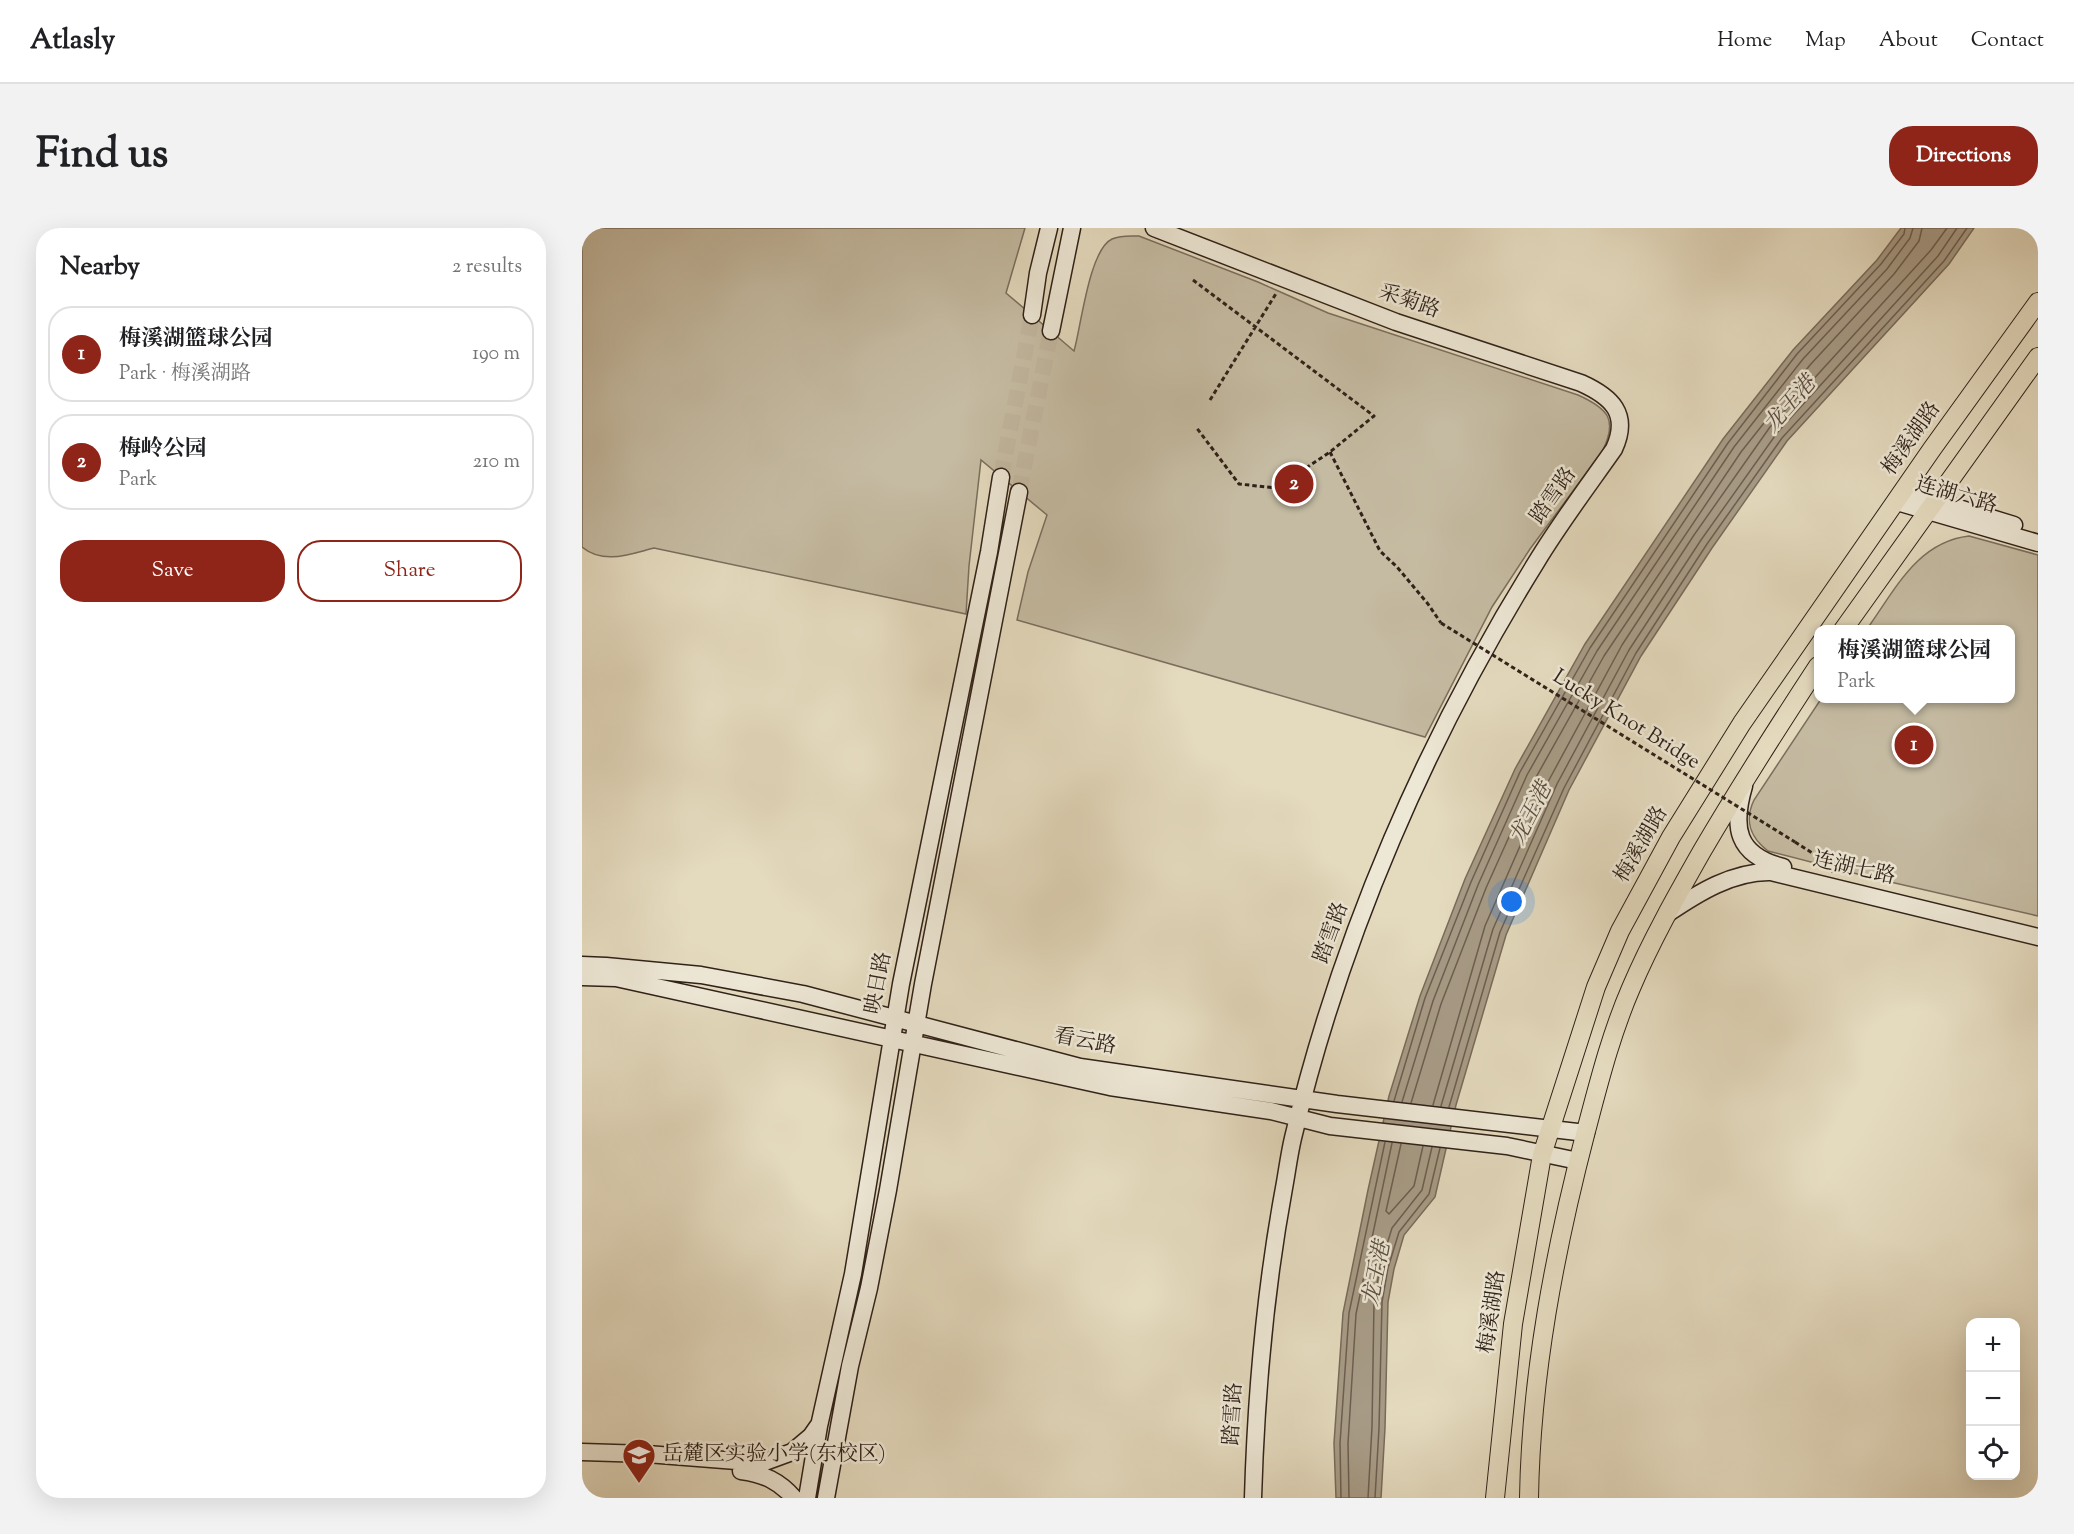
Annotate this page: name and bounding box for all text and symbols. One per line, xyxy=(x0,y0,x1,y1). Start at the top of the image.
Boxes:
text: Atlasly xyxy=(30,21,115,61)
text: Home xyxy=(1717,26,1772,56)
text: Map xyxy=(1805,26,1846,56)
text: About xyxy=(1879,26,1938,56)
text: Contact xyxy=(1971,26,2044,56)
text: Find us xyxy=(36,126,168,186)
button: Directions xyxy=(1889,126,2038,186)
text: Nearby xyxy=(60,249,140,286)
text: 2 results xyxy=(452,253,522,282)
street label: 采菊路 xyxy=(1374,278,1444,326)
text: 梅溪湖篮球公园 xyxy=(119,324,273,356)
text: 1 xyxy=(78,340,85,369)
text: 190 m xyxy=(472,340,520,369)
text: Park · 梅溪湖路 xyxy=(119,360,251,389)
water label: 龙王港 xyxy=(1757,367,1827,440)
street label: 梅溪湖路 xyxy=(1876,396,1948,482)
text: 梅岭公园 xyxy=(119,434,207,466)
text: 2 xyxy=(77,448,86,477)
text: 210 m xyxy=(473,448,520,477)
pin: 2 xyxy=(1274,462,1314,506)
street label: 踏雪路 xyxy=(1524,462,1584,530)
text: Park xyxy=(119,466,157,495)
street label: 连湖六路 xyxy=(1911,470,2001,522)
button: Save xyxy=(60,540,285,602)
button: Share xyxy=(297,540,522,602)
popup xyxy=(1814,625,2015,703)
text: 梅溪湖篮球公园 xyxy=(1837,636,1992,668)
street label: Lucky Knot Bridge xyxy=(1546,662,1706,778)
text: Park xyxy=(1837,668,1876,697)
pin: 1 xyxy=(1894,722,1934,768)
water label: 龙王港 xyxy=(1503,775,1563,851)
street label: 梅溪湖路 xyxy=(1608,801,1676,889)
street label: 连湖七路 xyxy=(1810,845,1898,893)
your location xyxy=(1497,887,1526,916)
street label: 踏雪路 xyxy=(1307,898,1357,968)
street label: 映日路 xyxy=(858,949,900,1017)
street label: 看云路 xyxy=(1051,1021,1119,1063)
water label: 龙王港 xyxy=(1356,1236,1401,1309)
street label: 梅溪湖路 xyxy=(1472,1268,1514,1356)
map controls xyxy=(1966,1318,2020,1480)
button: + xyxy=(1966,1318,2020,1372)
button: − xyxy=(1966,1372,2020,1426)
street label: 踏雪路 xyxy=(1217,1382,1251,1446)
button: locate xyxy=(1966,1426,2020,1480)
school or university icon: 岳麓区实验小学(东校区) xyxy=(621,1437,657,1484)
place label: 岳麓区实验小学(东校区) xyxy=(662,1440,886,1470)

